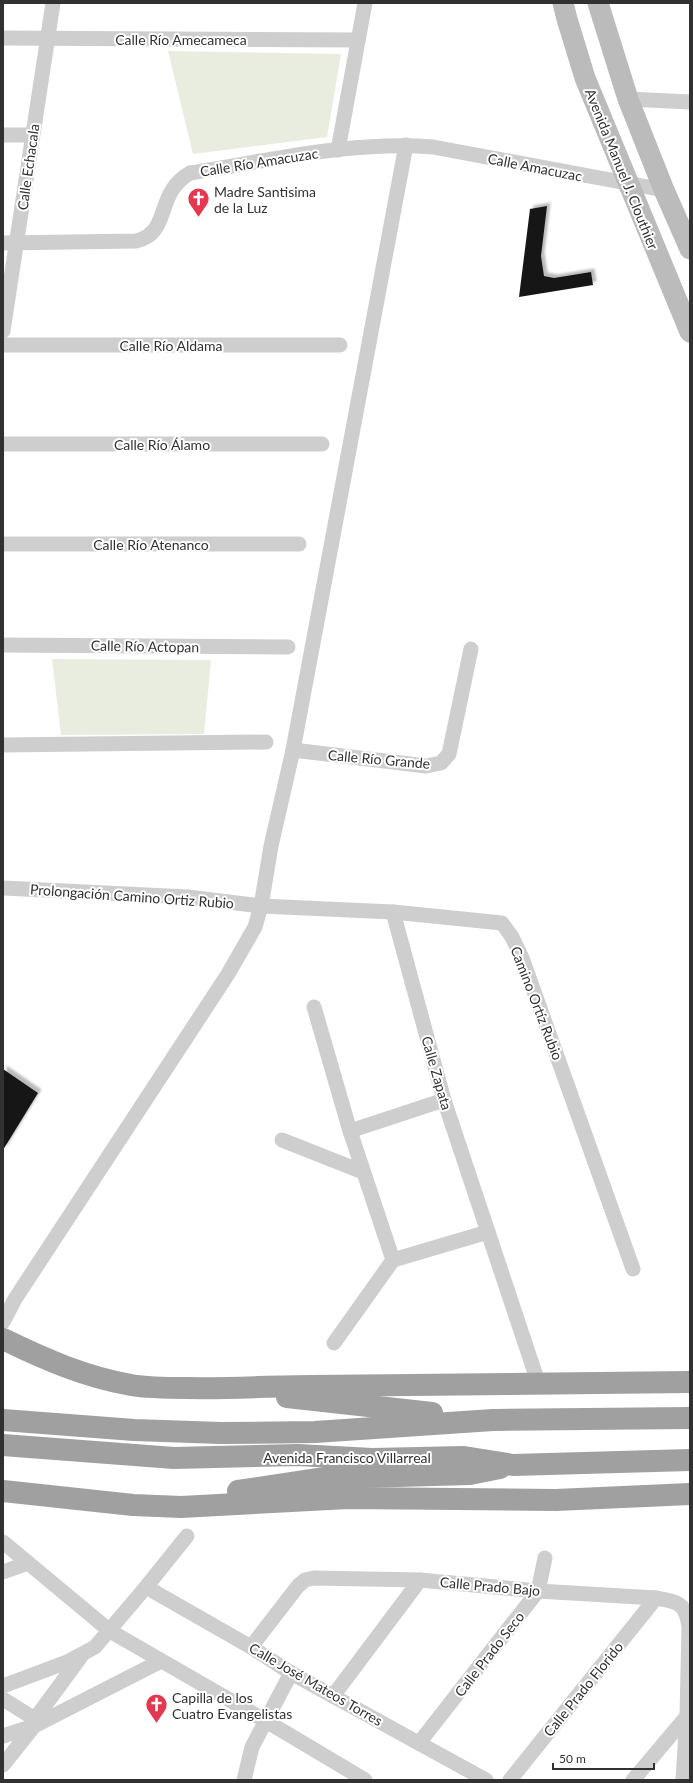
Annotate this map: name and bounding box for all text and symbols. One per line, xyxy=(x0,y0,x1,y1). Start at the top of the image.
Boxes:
street label: Calle Río Amecameca xyxy=(115,31,247,48)
street label: Avenida Manuel J. Clouthier xyxy=(582,86,662,252)
street label: Calle Echacala xyxy=(14,123,42,211)
street label: Calle Río Amacuzac xyxy=(199,144,320,180)
street label: Calle Amacuzac xyxy=(486,150,584,185)
place label: Madre Santisima de la Luz xyxy=(214,183,316,216)
church icon: Madre Santisima de la Luz xyxy=(186,186,212,219)
street label: Calle Río Aldama xyxy=(119,337,223,354)
street label: Calle Río Álamo xyxy=(114,436,210,453)
street label: Calle Río Atenanco xyxy=(93,536,209,553)
street label: Calle Río Actopan xyxy=(91,637,199,655)
street label: Calle Río Grande xyxy=(327,746,431,772)
street label: Prolongación Camino Ortiz Rubio xyxy=(29,880,235,912)
street label: Camino Ortíz Rubio xyxy=(507,944,567,1062)
street label: Calle Zapata xyxy=(418,1034,456,1112)
street label: Avenida Francisco Villarreal xyxy=(263,1449,431,1466)
street label: Calle Prado Bajo xyxy=(439,1573,541,1599)
street label: Calle Prado Seco xyxy=(451,1608,527,1700)
street label: Calle Prado Florido xyxy=(540,1638,626,1740)
street label: Calle José Mateos Torres xyxy=(246,1639,386,1729)
place label: Capilla de los Cuatro Evangelistas xyxy=(172,1689,292,1722)
church icon: Capilla de los Cuatro Evangelistas xyxy=(144,1692,170,1725)
scale bar xyxy=(553,1745,654,1771)
text: 50 m xyxy=(559,1751,586,1766)

